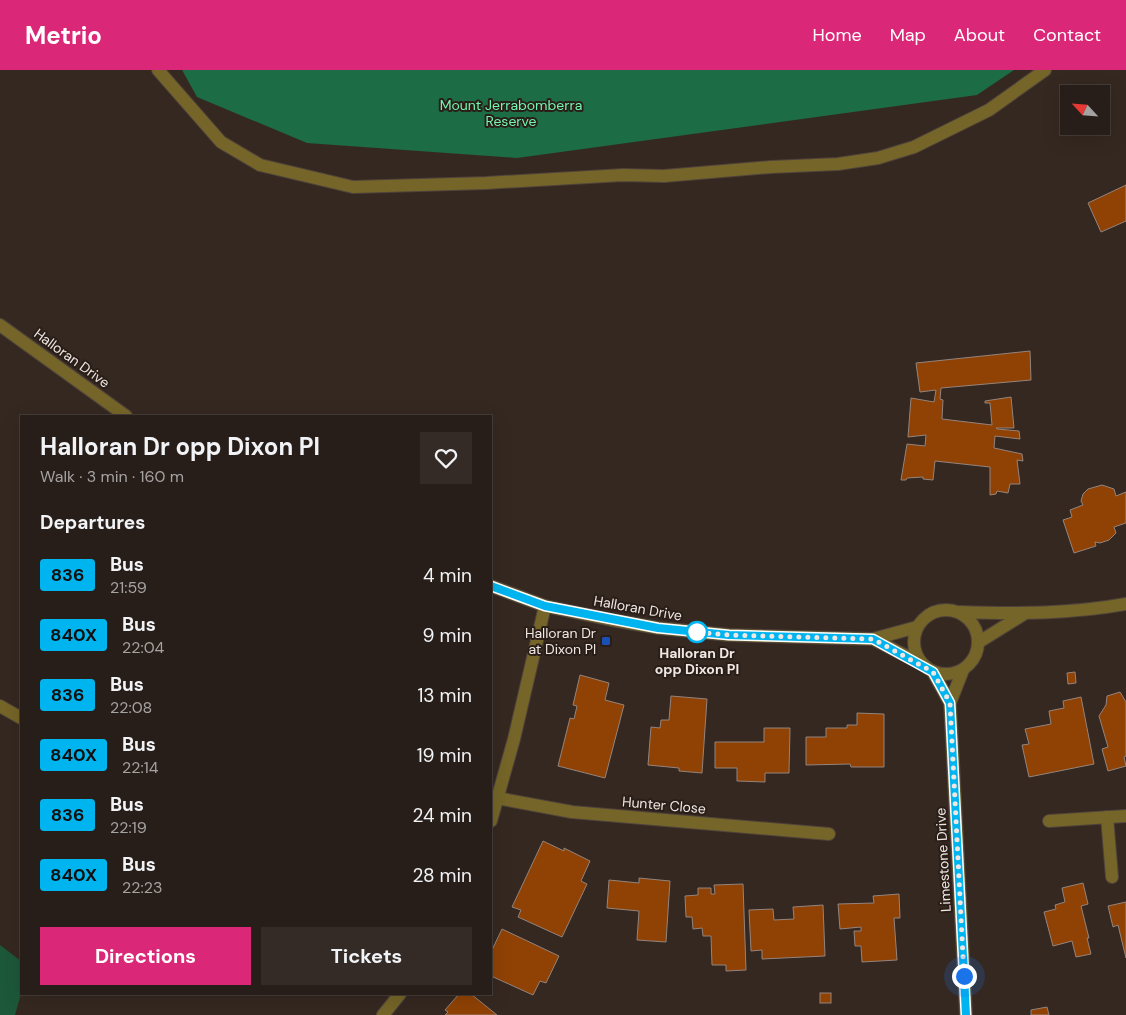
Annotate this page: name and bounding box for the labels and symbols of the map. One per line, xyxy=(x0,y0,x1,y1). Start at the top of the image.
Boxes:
north arrow xyxy=(1060,85,1110,135)
park label: Mount Jerrabomberra Reserve xyxy=(440,96,582,130)
street label: Halloran Drive xyxy=(31,324,113,392)
street label: Halloran Drive xyxy=(592,591,684,625)
marker: Halloran Dr opp Dixon Pl xyxy=(686,621,708,643)
place label: Halloran Dr at Dixon Pl xyxy=(525,624,596,658)
marker: Halloran Dr at Dixon Pl xyxy=(600,635,612,647)
place label: Halloran Dr opp Dixon Pl xyxy=(655,644,739,678)
street label: Hunter Close xyxy=(621,792,707,818)
street label: Limestone Drive xyxy=(931,807,955,913)
your location xyxy=(952,964,977,989)

